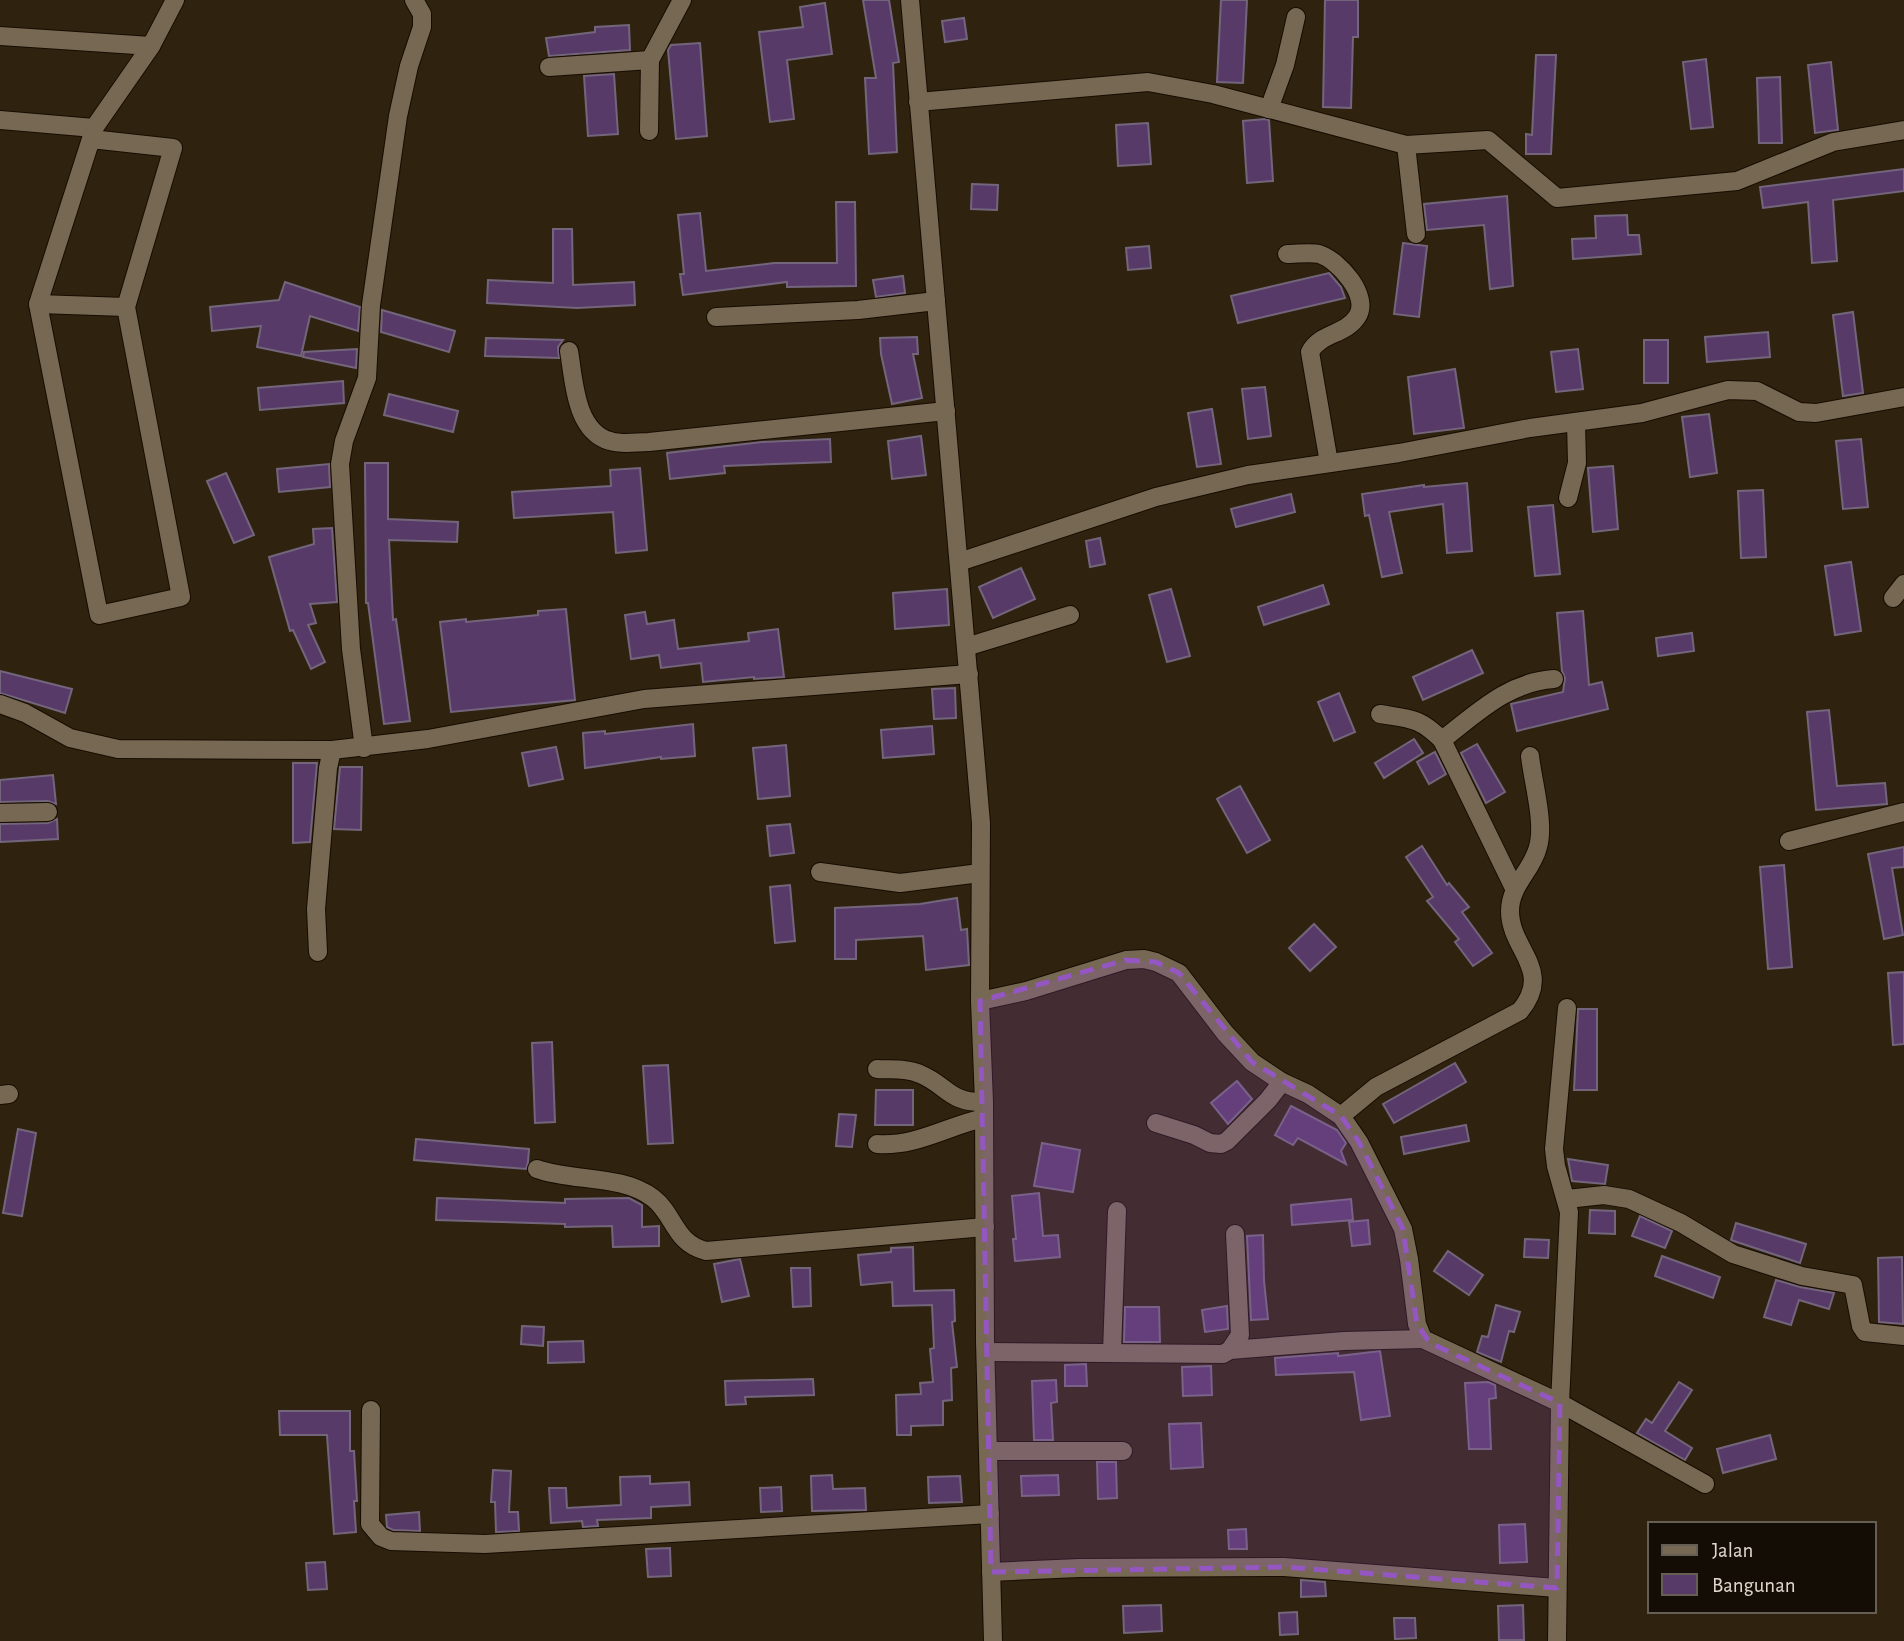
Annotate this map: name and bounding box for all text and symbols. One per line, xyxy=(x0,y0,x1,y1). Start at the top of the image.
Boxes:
legend xyxy=(1648,1522,1876,1613)
text: Jalan xyxy=(1712,1540,1753,1561)
text: Bangunan xyxy=(1712,1575,1796,1596)

